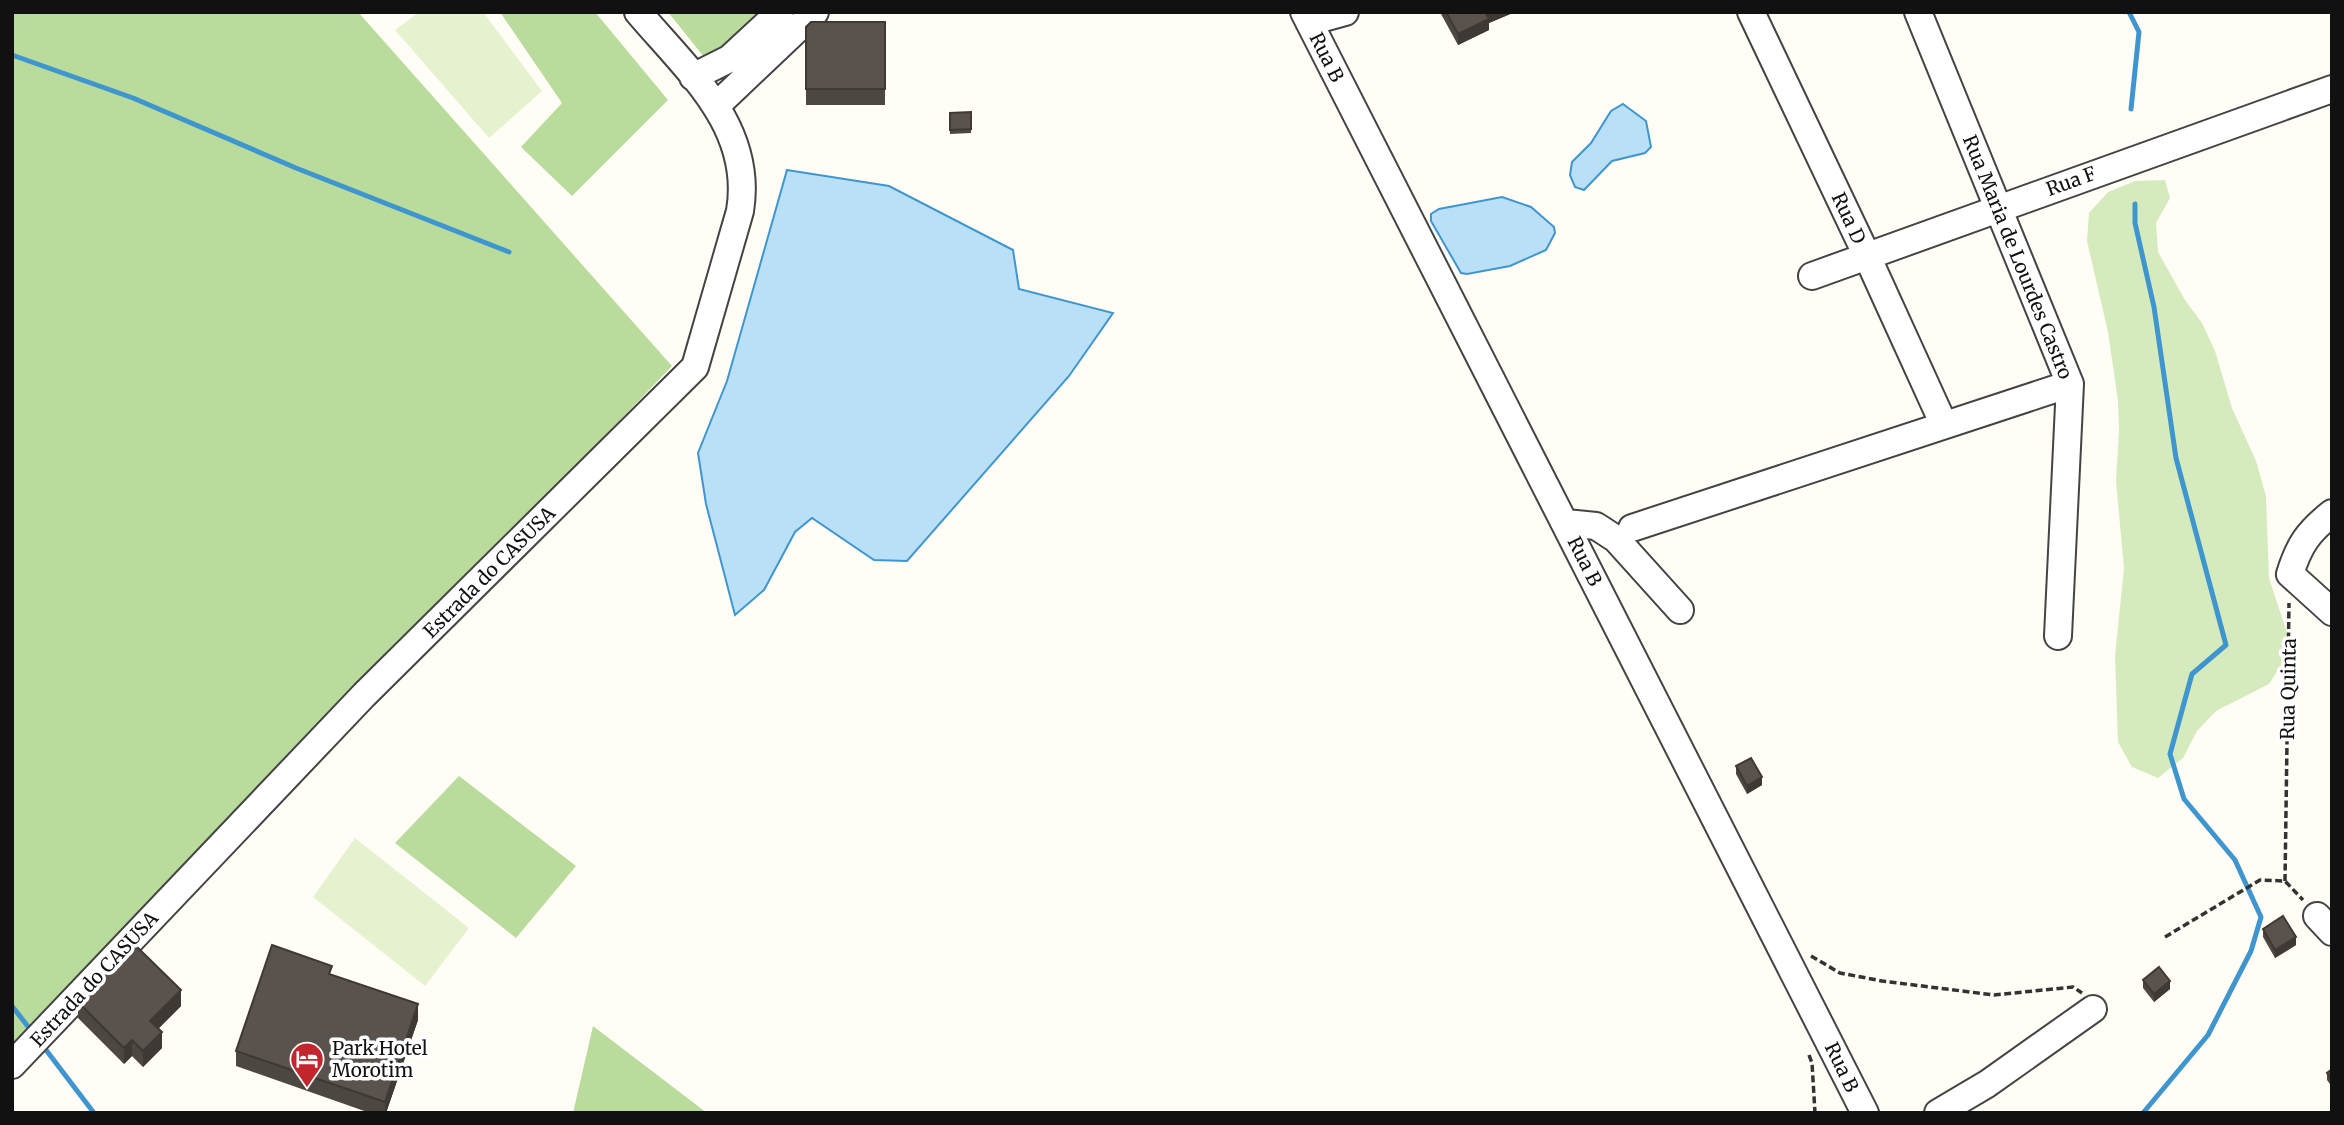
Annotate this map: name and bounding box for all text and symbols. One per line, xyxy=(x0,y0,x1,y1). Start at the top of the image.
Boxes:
street label: Rua B xyxy=(1304,28,1350,86)
street label: Rua Maria de Lourdes Castro xyxy=(1958,131,2078,383)
street label: Rua F xyxy=(2043,161,2099,201)
street label: Rua D xyxy=(1827,189,1871,247)
street label: Estrada do CASUSA xyxy=(418,501,560,643)
street label: Rua B xyxy=(1562,532,1608,590)
street label: Rua Quinta xyxy=(2275,638,2301,740)
street label: Estrada do CASUSA xyxy=(25,906,163,1052)
place label: Park Hotel Morotim xyxy=(332,1036,428,1082)
street label: Rua B xyxy=(1820,1038,1864,1096)
hotel icon: Park Hotel Morotim xyxy=(288,1040,326,1089)

